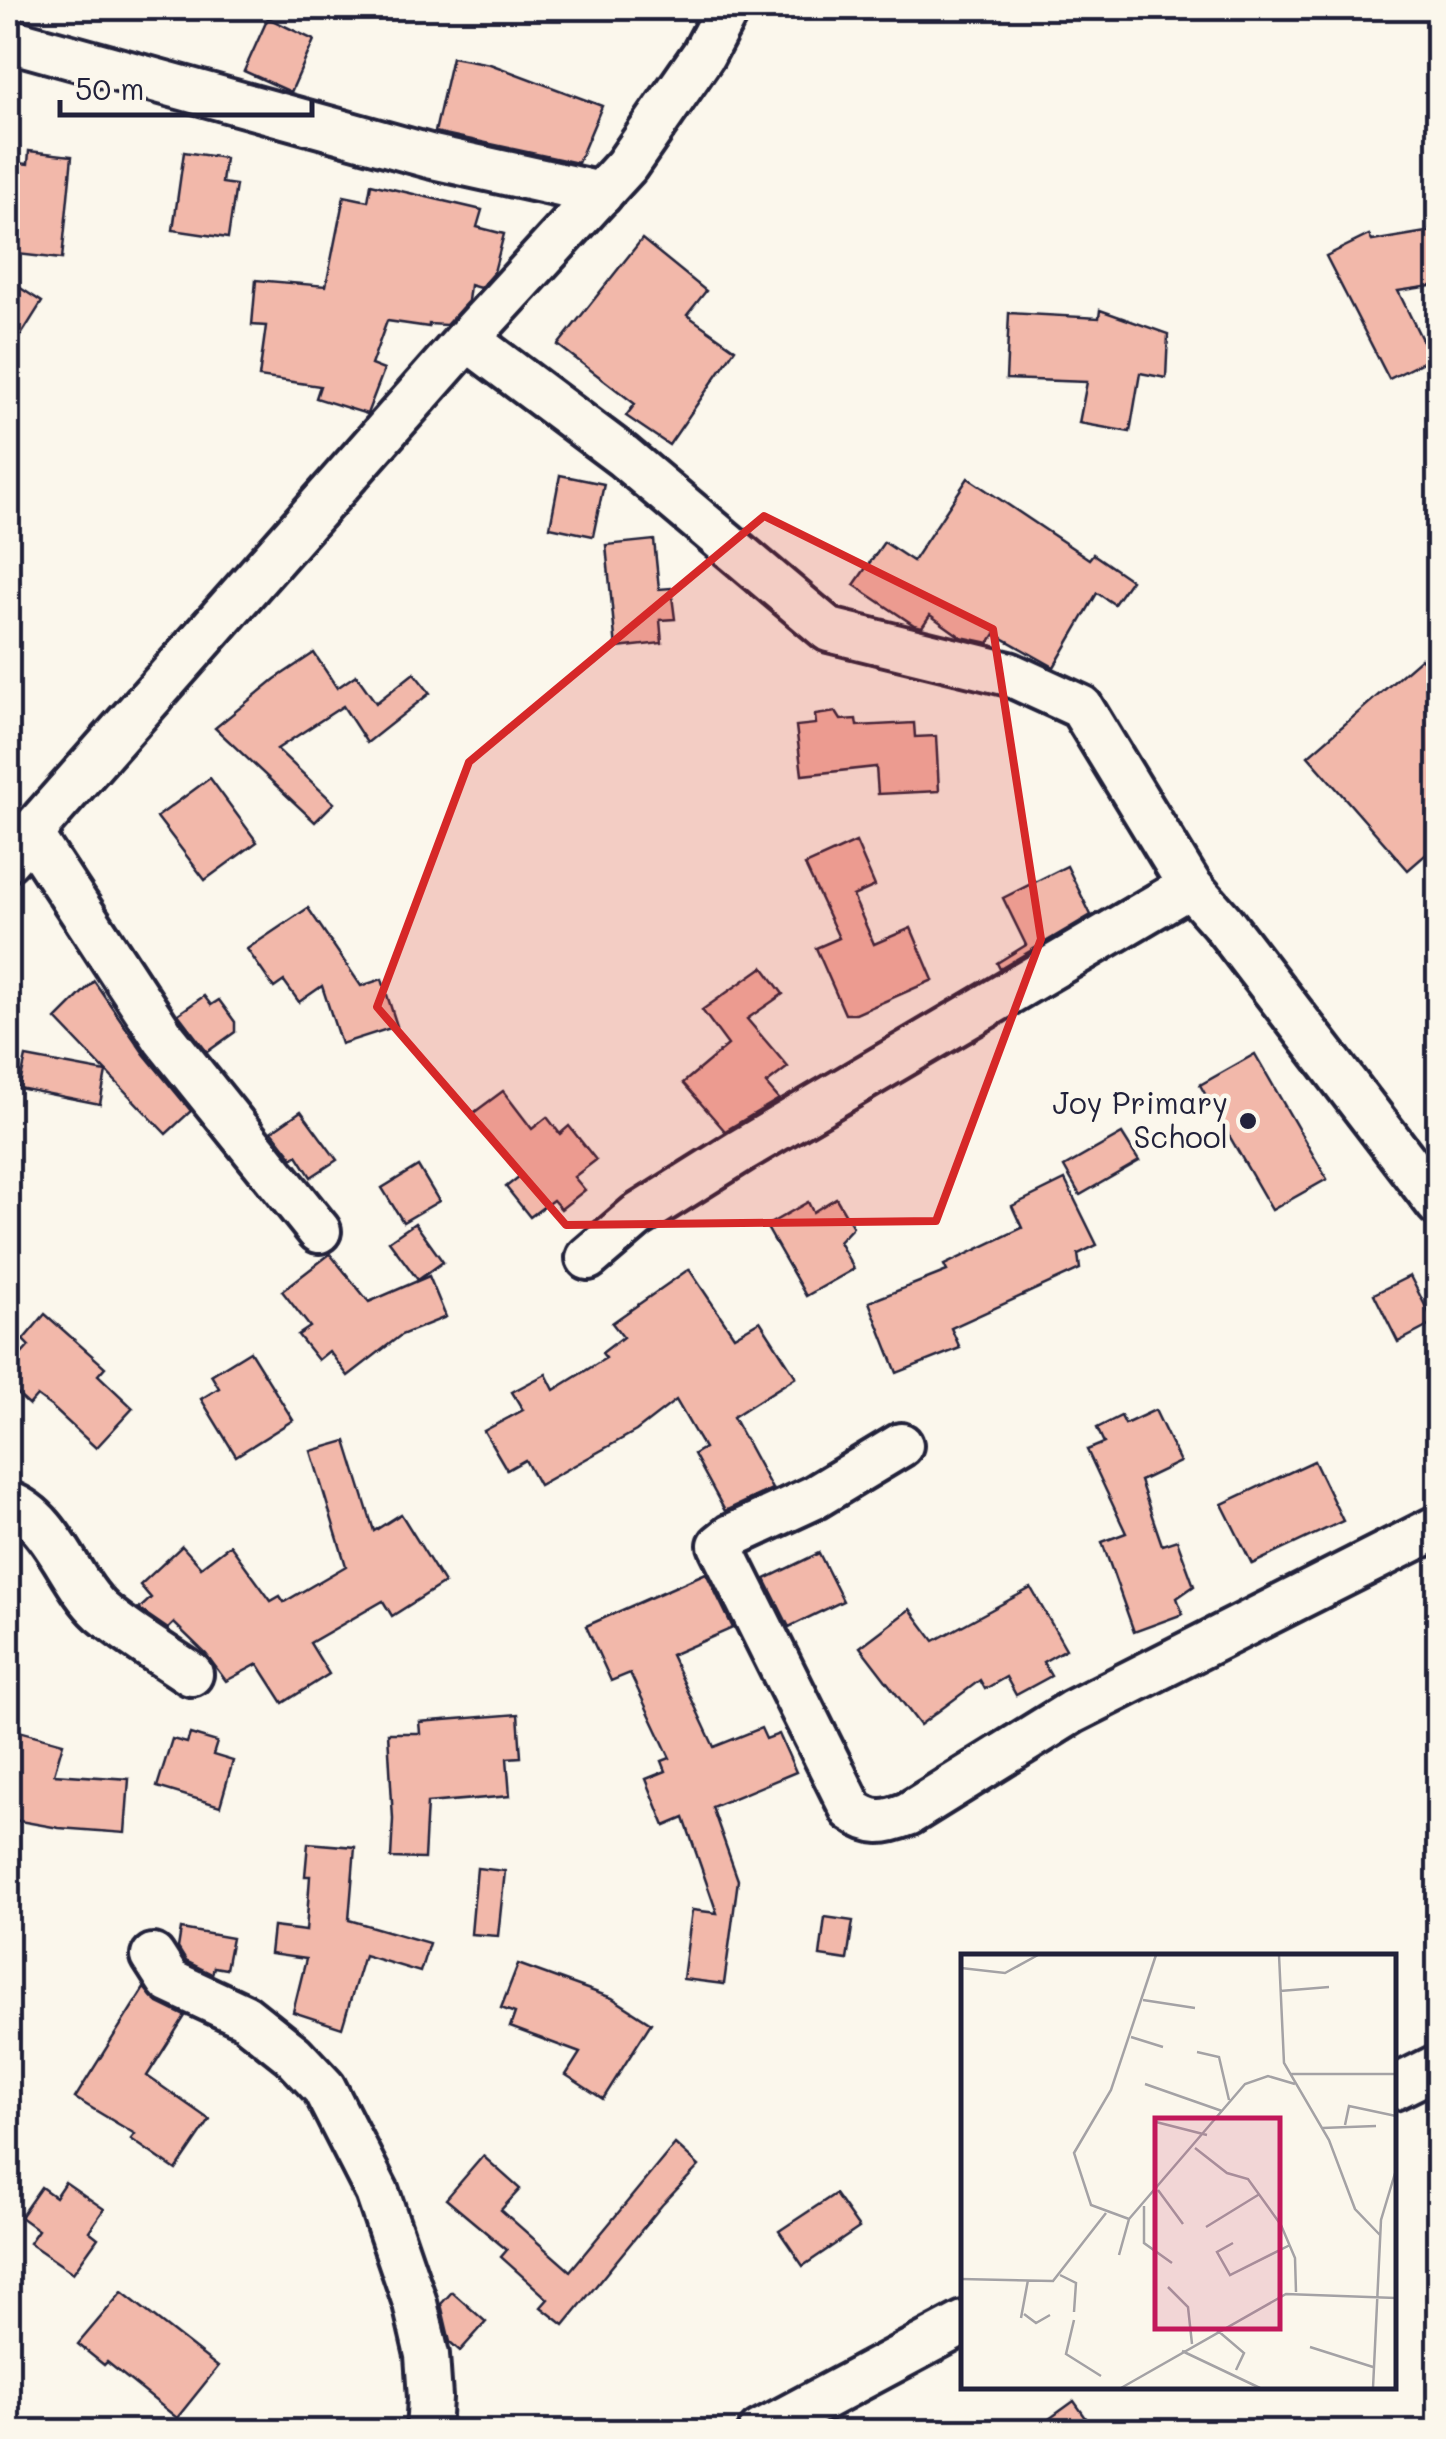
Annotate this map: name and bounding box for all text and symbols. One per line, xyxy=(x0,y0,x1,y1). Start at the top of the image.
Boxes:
scale bar xyxy=(60,55,312,117)
text: 50 m xyxy=(75,68,145,108)
place label: Joy Primary School xyxy=(1053,1082,1228,1156)
marker: Joy Primary School xyxy=(1237,1110,1259,1132)
inset map xyxy=(961,1954,1396,2389)

